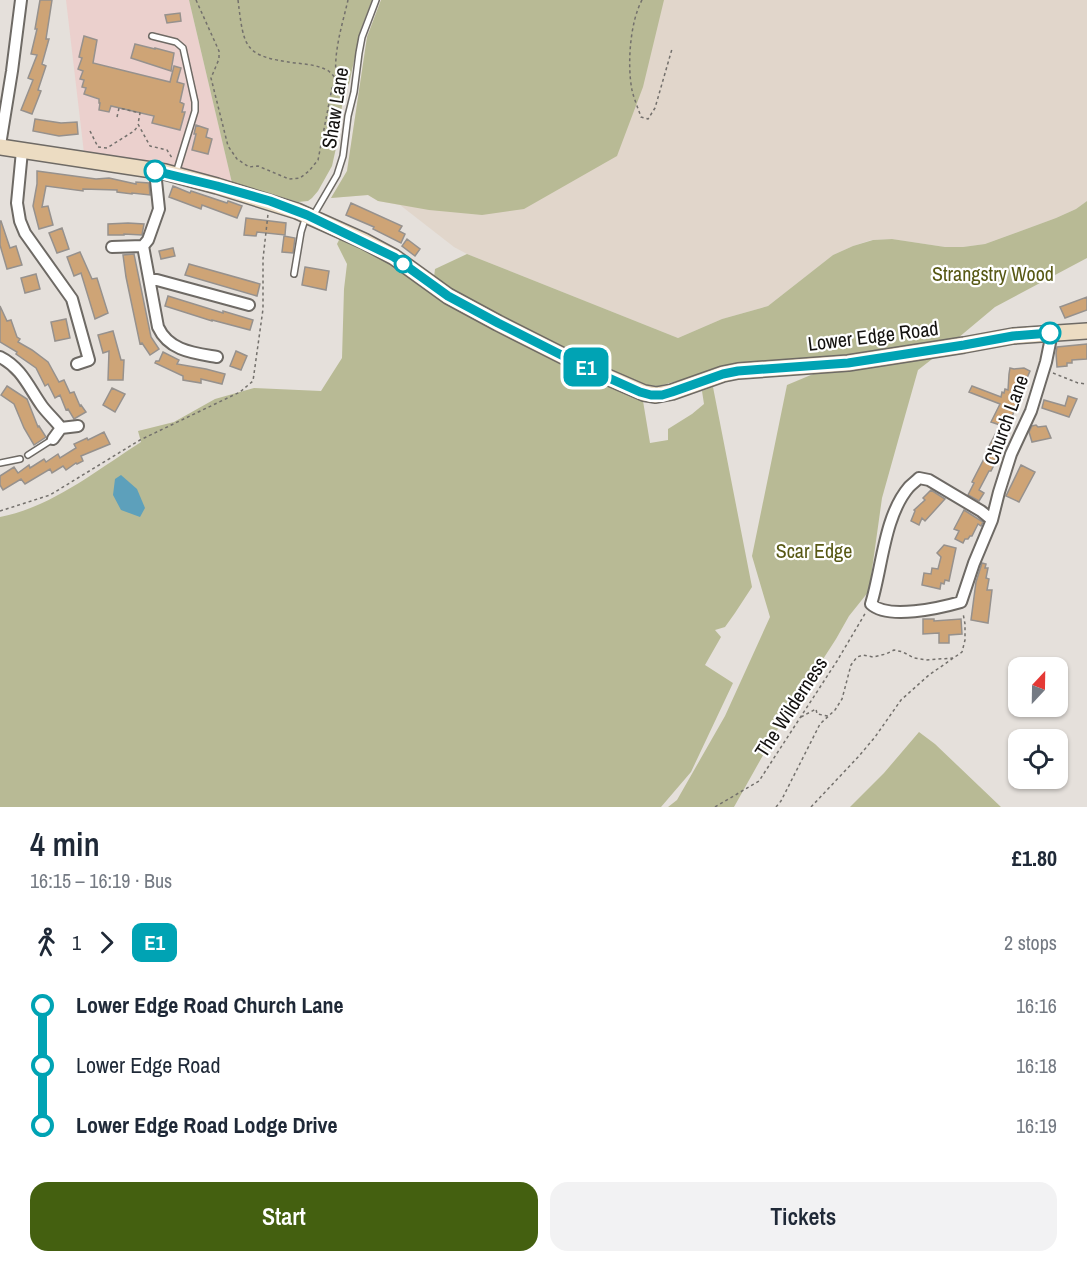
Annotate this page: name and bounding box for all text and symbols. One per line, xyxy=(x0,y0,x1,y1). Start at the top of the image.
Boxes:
street label: Shaw Lane xyxy=(315,65,354,151)
unlabelled marker xyxy=(144,160,166,182)
unlabelled marker xyxy=(394,255,412,273)
park label: Strangstry Wood xyxy=(932,260,1054,287)
street label: Lower Edge Road xyxy=(806,314,940,357)
unlabelled marker xyxy=(1039,322,1061,344)
line badge: E1 xyxy=(559,348,613,386)
text: E1 xyxy=(575,353,597,382)
street label: Church Lane xyxy=(977,371,1034,469)
park label: Scar Edge xyxy=(776,537,852,564)
street label: The Wilderness xyxy=(748,651,833,762)
north arrow xyxy=(1008,657,1068,717)
map controls xyxy=(1008,657,1068,789)
button: locate xyxy=(1008,729,1068,789)
text: 4 min xyxy=(30,822,100,866)
text: £1.80 xyxy=(1012,843,1057,873)
text: 16:15 – 16:19 · Bus xyxy=(30,867,172,894)
icon: walk xyxy=(30,926,63,959)
icon: forward xyxy=(90,926,123,959)
text: E1 xyxy=(144,928,165,957)
text: 1 xyxy=(72,929,81,956)
text: 2 stops xyxy=(1004,929,1057,956)
text: Lower Edge Road Church Lane xyxy=(76,990,344,1020)
text: 16:16 xyxy=(1016,992,1057,1019)
text: Lower Edge Road xyxy=(76,1050,220,1080)
text: 16:18 xyxy=(1016,1052,1057,1079)
text: Lower Edge Road Lodge Drive xyxy=(76,1110,338,1140)
text: 16:19 xyxy=(1016,1112,1057,1139)
button: Start xyxy=(30,1182,538,1251)
button: Tickets xyxy=(550,1182,1057,1251)

